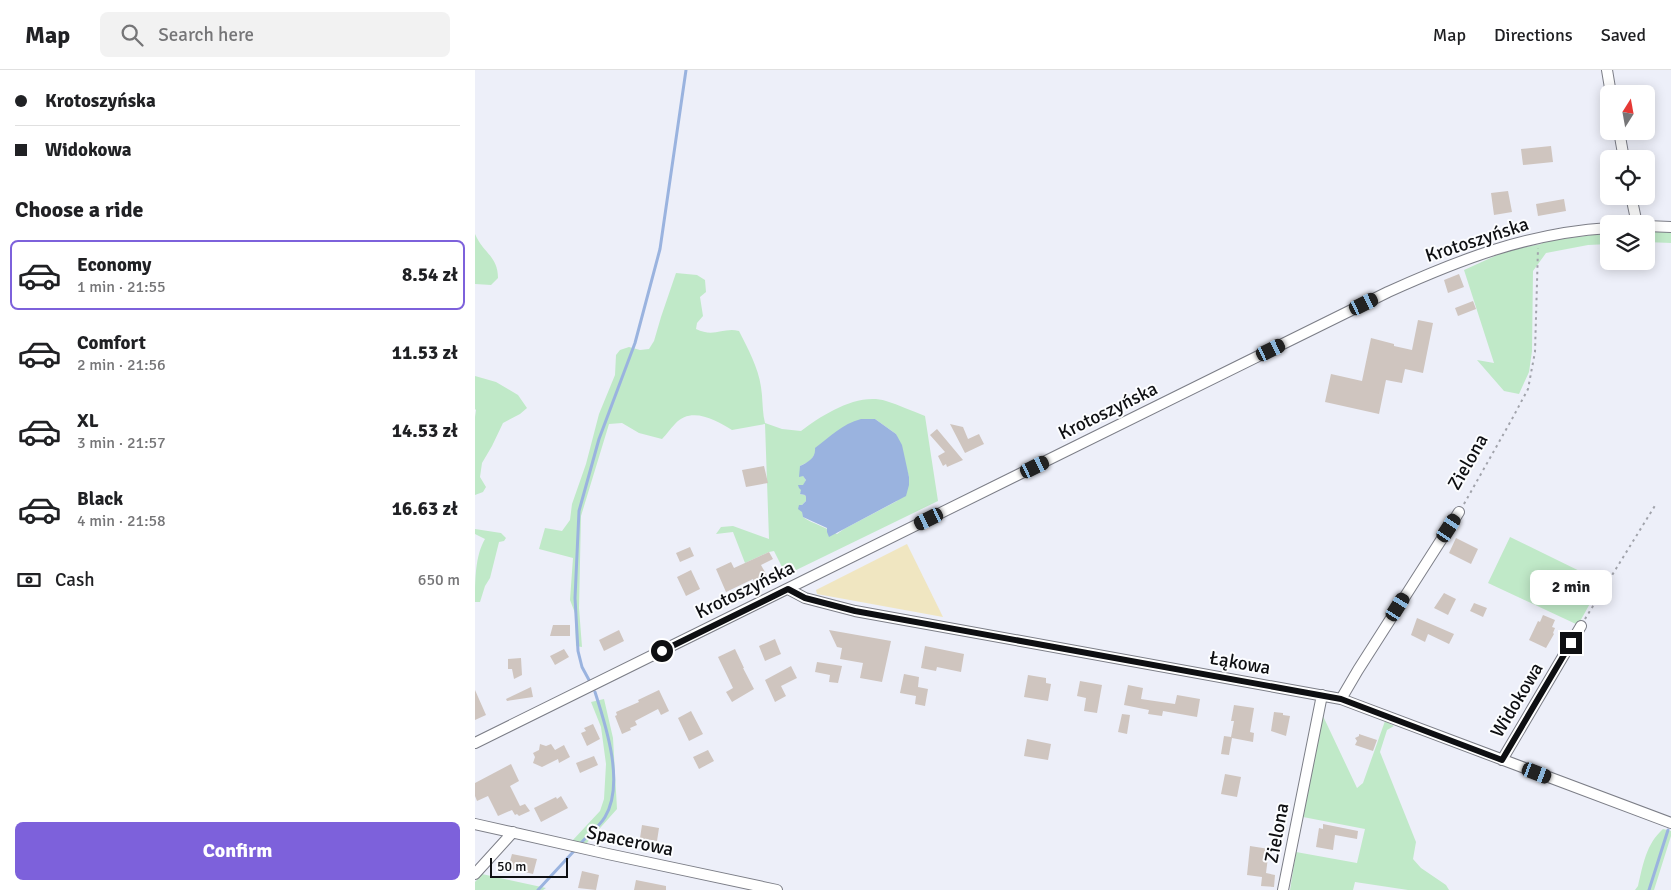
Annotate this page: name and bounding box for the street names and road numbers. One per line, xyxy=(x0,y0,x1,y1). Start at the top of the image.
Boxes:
street label: Krotoszyńska xyxy=(1422,212,1532,268)
street label: Krotoszyńska xyxy=(1054,377,1162,445)
street label: Zielona xyxy=(1442,430,1494,494)
street label: Krotoszyńska xyxy=(691,556,799,624)
street label: Łąkowa xyxy=(1208,646,1272,680)
street label: Widokowa xyxy=(1485,658,1549,742)
street label: Zielona xyxy=(1259,801,1295,865)
street label: Spacerowa xyxy=(584,820,676,862)

